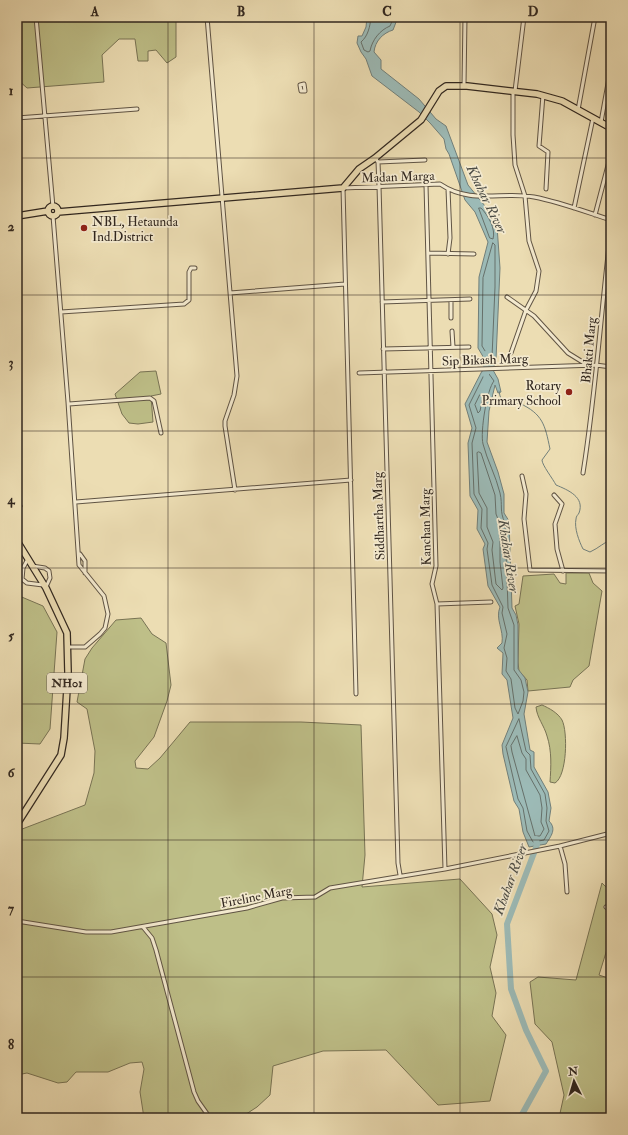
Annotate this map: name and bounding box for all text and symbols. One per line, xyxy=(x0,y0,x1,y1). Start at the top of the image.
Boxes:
text: A xyxy=(90,4,100,20)
text: B xyxy=(237,4,245,20)
text: C xyxy=(382,4,392,20)
text: D xyxy=(528,4,539,20)
text: 1 xyxy=(9,83,14,99)
water label: Khahar River xyxy=(462,161,511,237)
street label: Madan Marga xyxy=(361,168,436,186)
place label: NBL, Hetaunda Ind.District xyxy=(92,214,179,245)
text: 2 xyxy=(8,219,15,235)
marker: NBL, Hetaunda Ind.District xyxy=(79,223,89,233)
street label: Bhakti Marg xyxy=(578,316,600,384)
street label: Sip Bikash Marg xyxy=(442,350,529,370)
text: 3 xyxy=(9,355,14,371)
place label: Rotary Primary School xyxy=(481,378,562,410)
marker: Rotary Primary School xyxy=(564,387,574,397)
street label: Siddhartha Marg xyxy=(369,471,389,560)
street label: Kanchan Marg xyxy=(417,488,435,566)
text: 4 xyxy=(6,492,15,508)
water label: Khahar River xyxy=(494,517,523,595)
text: 5 xyxy=(8,628,14,644)
road number: NH01 xyxy=(47,673,87,693)
text: 6 xyxy=(8,765,16,781)
water label: Khahar River xyxy=(489,841,531,918)
street label: Fireline Marg xyxy=(219,882,294,912)
text: 7 xyxy=(8,901,15,917)
text: 8 xyxy=(8,1037,14,1053)
north arrow xyxy=(554,1061,594,1101)
text: N xyxy=(567,1065,580,1079)

